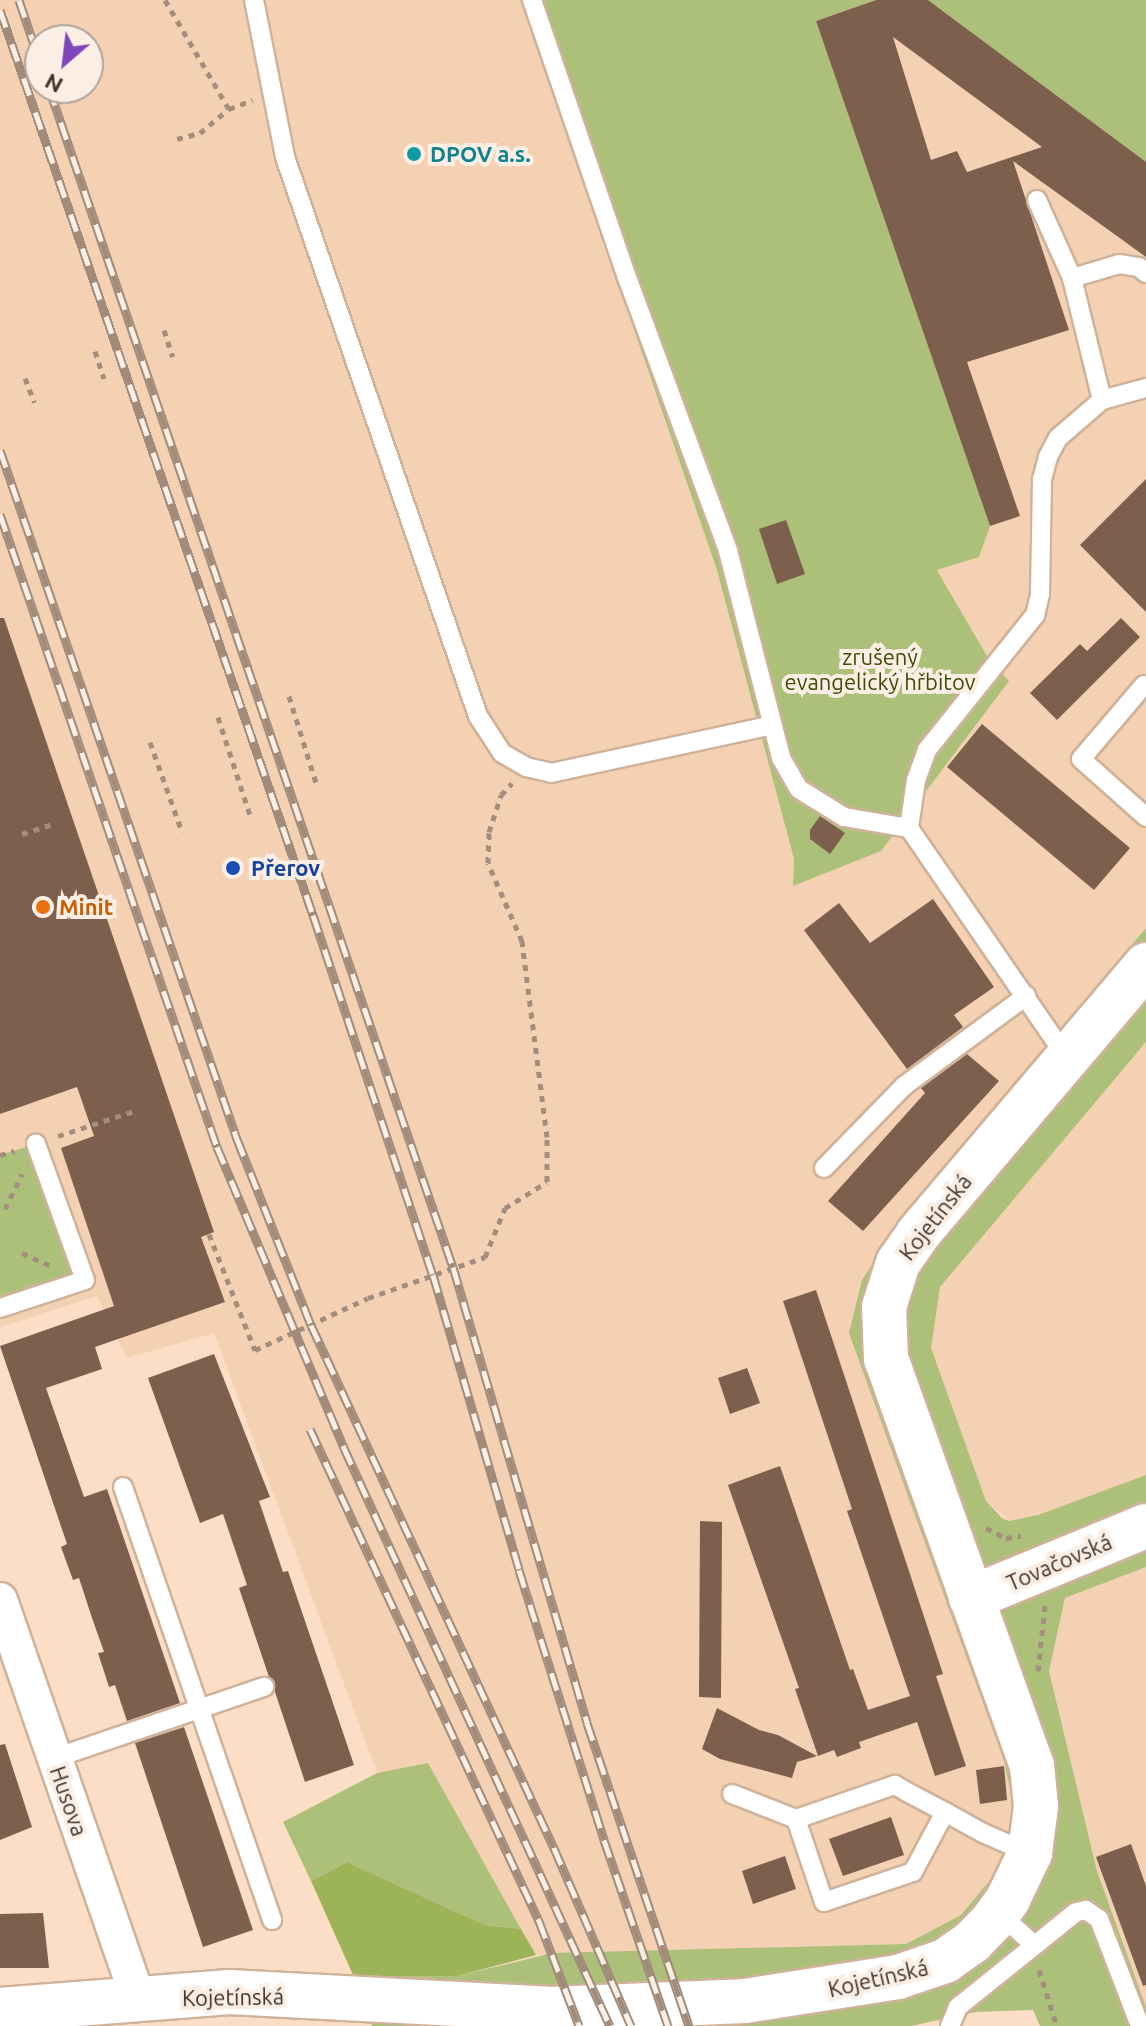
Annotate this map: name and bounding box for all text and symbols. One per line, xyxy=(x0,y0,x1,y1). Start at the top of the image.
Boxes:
north arrow xyxy=(24,24,104,104)
text: N xyxy=(40,69,67,99)
place label: DPOV a.s. xyxy=(430,141,531,167)
marker: DPOV a.s. xyxy=(405,145,423,163)
park label: zrušený evangelický hřbitov xyxy=(785,643,975,694)
place label: Přerov xyxy=(251,855,320,881)
marker: Přerov xyxy=(222,857,244,879)
place label: Minit xyxy=(59,894,113,920)
marker: Minit xyxy=(34,898,52,916)
street label: Kojetínská xyxy=(893,1169,977,1265)
street label: Tovačovská xyxy=(1002,1528,1116,1596)
street label: Husova xyxy=(45,1763,93,1839)
street label: Kojetínská xyxy=(825,1954,931,2002)
street label: Kojetínská xyxy=(182,1983,284,2011)

